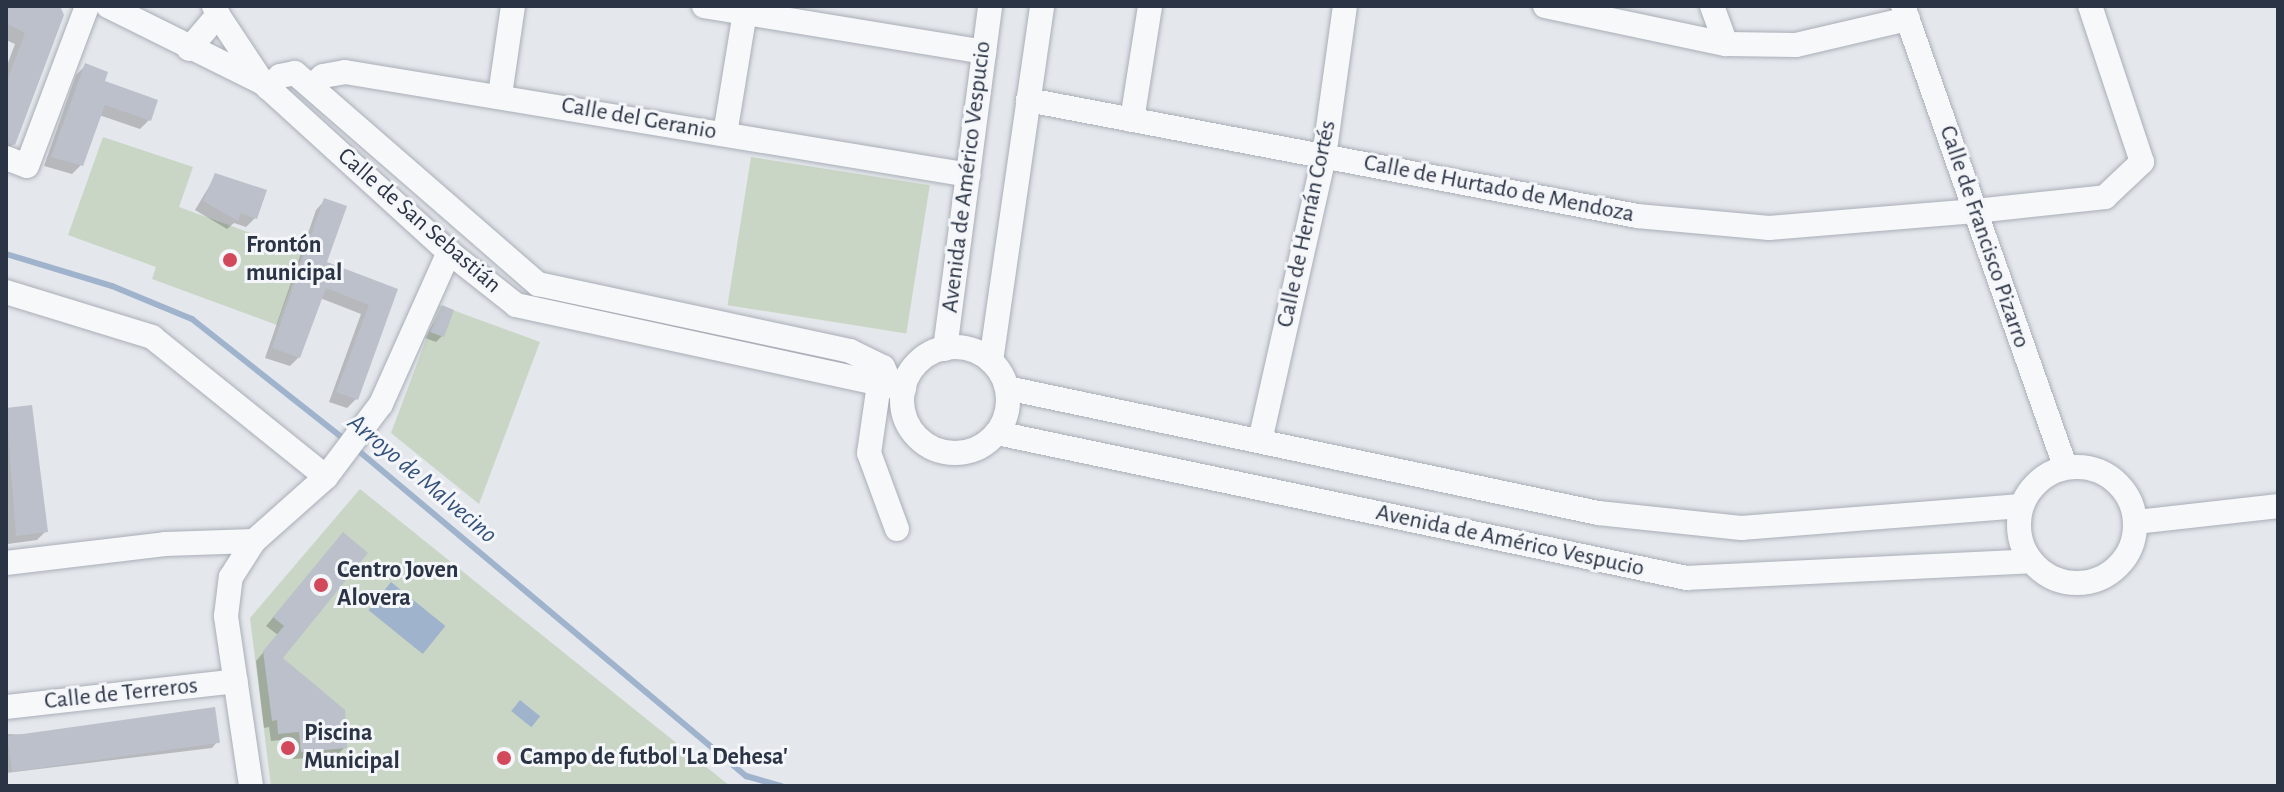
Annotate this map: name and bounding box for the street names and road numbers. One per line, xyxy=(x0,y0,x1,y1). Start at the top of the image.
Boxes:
street label: Avenida de Américo Vespucio xyxy=(936,39,998,315)
street label: Calle del Geranio xyxy=(559,91,719,147)
street label: Calle de Hernán Cortés xyxy=(1271,118,1343,330)
street label: Calle de Francisco Pizarro xyxy=(1932,122,2036,352)
street label: Calle de San Sebastián xyxy=(331,142,507,300)
street label: Calle de Hurtado de Mendoza xyxy=(1361,149,1637,229)
street label: Avenida de Américo Vespucio xyxy=(1373,498,1647,584)
street label: Calle de Terreros xyxy=(43,672,199,716)

